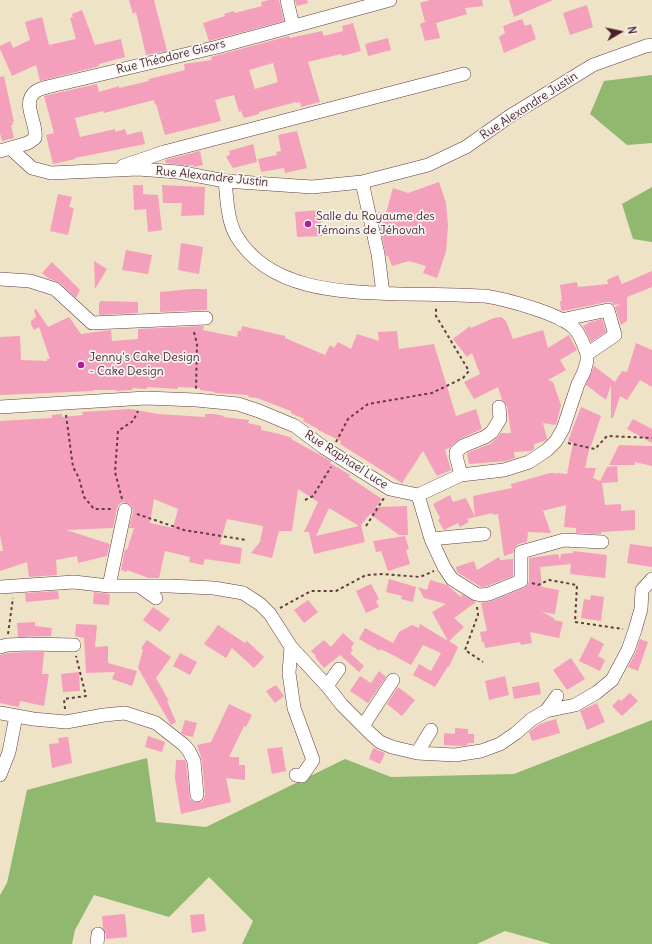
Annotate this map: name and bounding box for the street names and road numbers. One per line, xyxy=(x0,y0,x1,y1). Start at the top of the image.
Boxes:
street label: Rue Théodore Gisors xyxy=(115,36,227,78)
street label: Rue Alexandre Justin xyxy=(478,69,580,143)
street label: Rue Alexandre Justin xyxy=(155,164,269,190)
street label: Rue Raphael Luce xyxy=(302,428,390,492)

